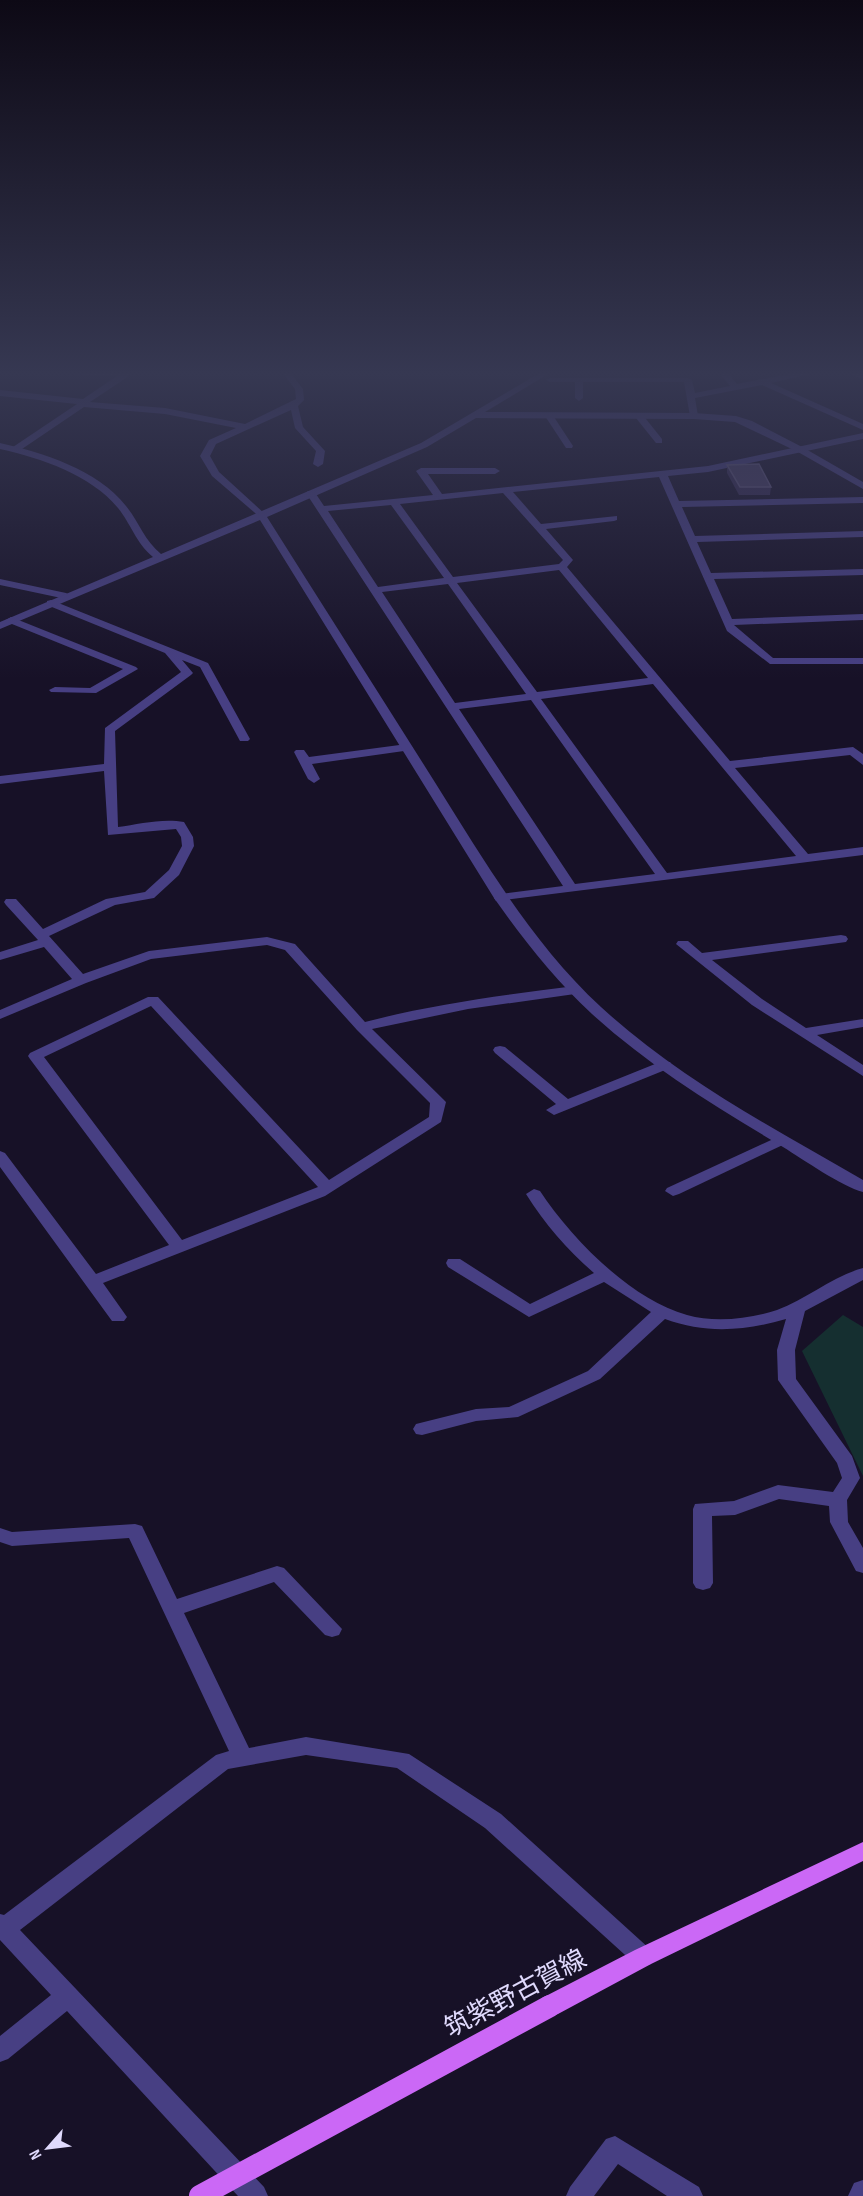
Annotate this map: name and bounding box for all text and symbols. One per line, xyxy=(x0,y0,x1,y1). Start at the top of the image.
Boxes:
street label: 筑紫野古賀線 xyxy=(440,1944,592,2045)
north arrow xyxy=(18,2118,78,2178)
text: N xyxy=(26,2146,46,2163)

